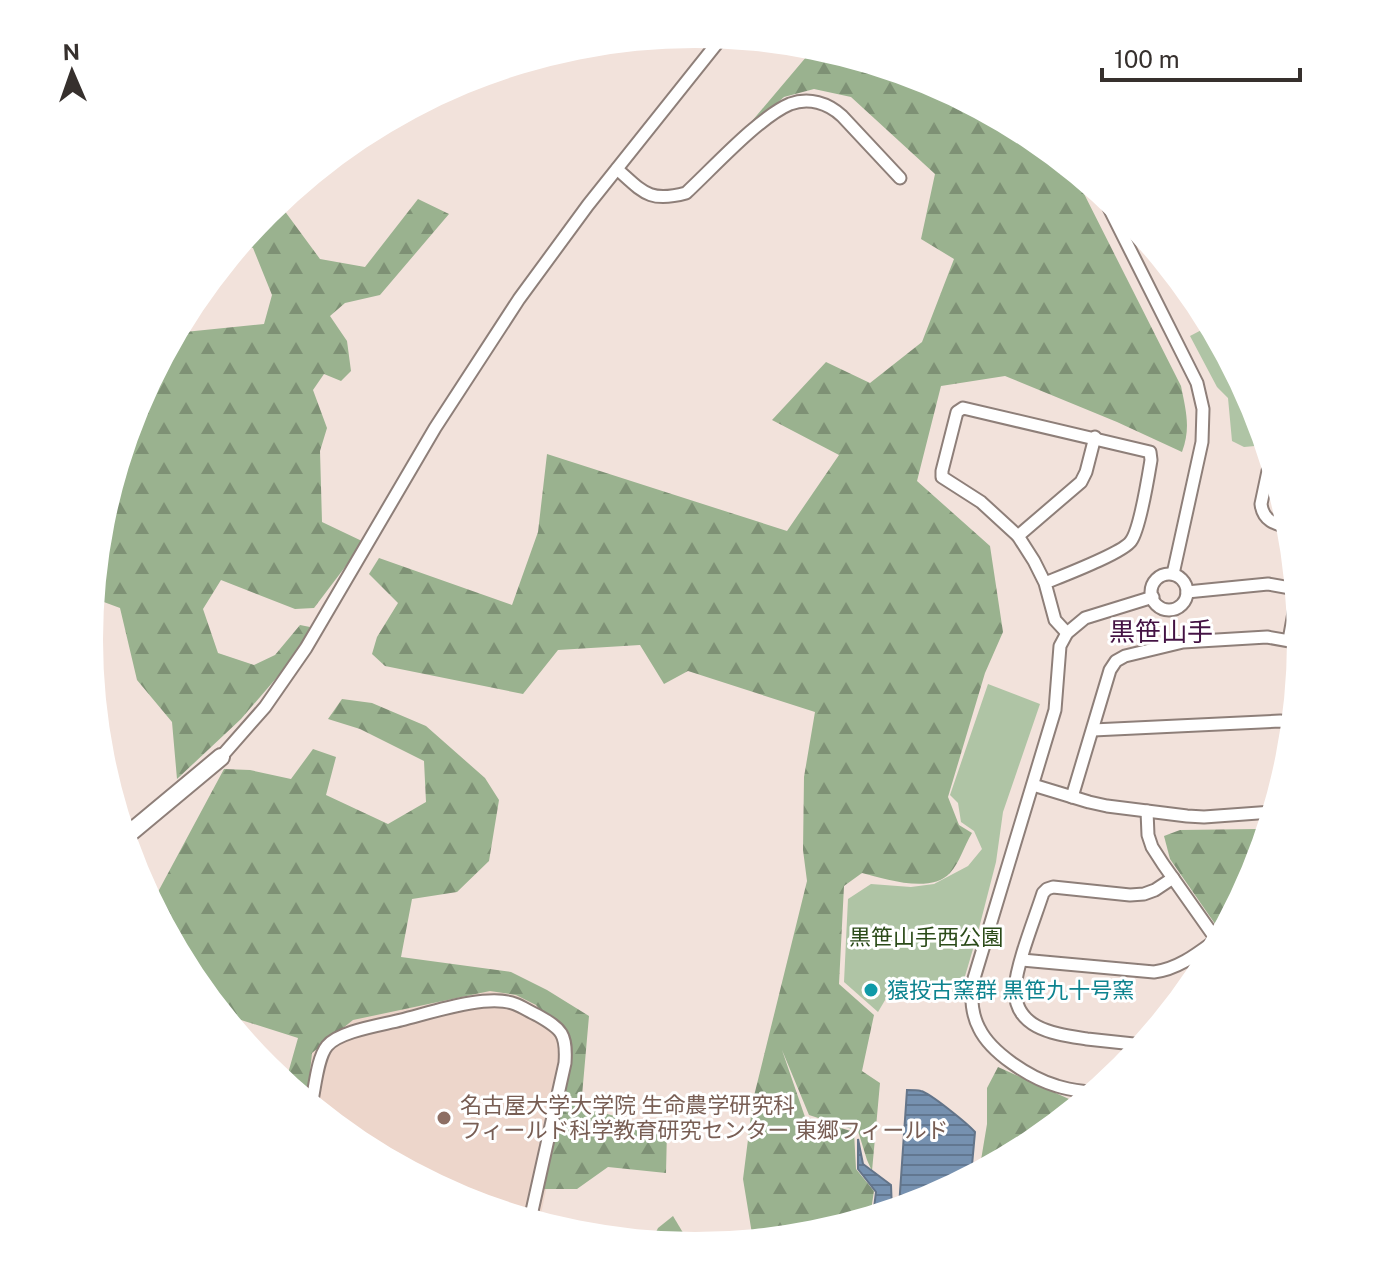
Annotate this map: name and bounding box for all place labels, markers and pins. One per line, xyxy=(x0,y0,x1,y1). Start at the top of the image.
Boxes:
place label: 猿投古窯群 黒笹九十号窯 xyxy=(887,977,1134,1003)
marker: 猿投古窯群 黒笹九十号窯 xyxy=(862,981,880,999)
place label: 名古屋大学大学院 生命農学研究科 フィールド科学教育研究センター 東郷フィールド xyxy=(460,1092,948,1143)
marker: 名古屋大学大学院 生命農学研究科 フィールド科学教育研究センター 東郷フィールド xyxy=(435,1109,453,1127)

